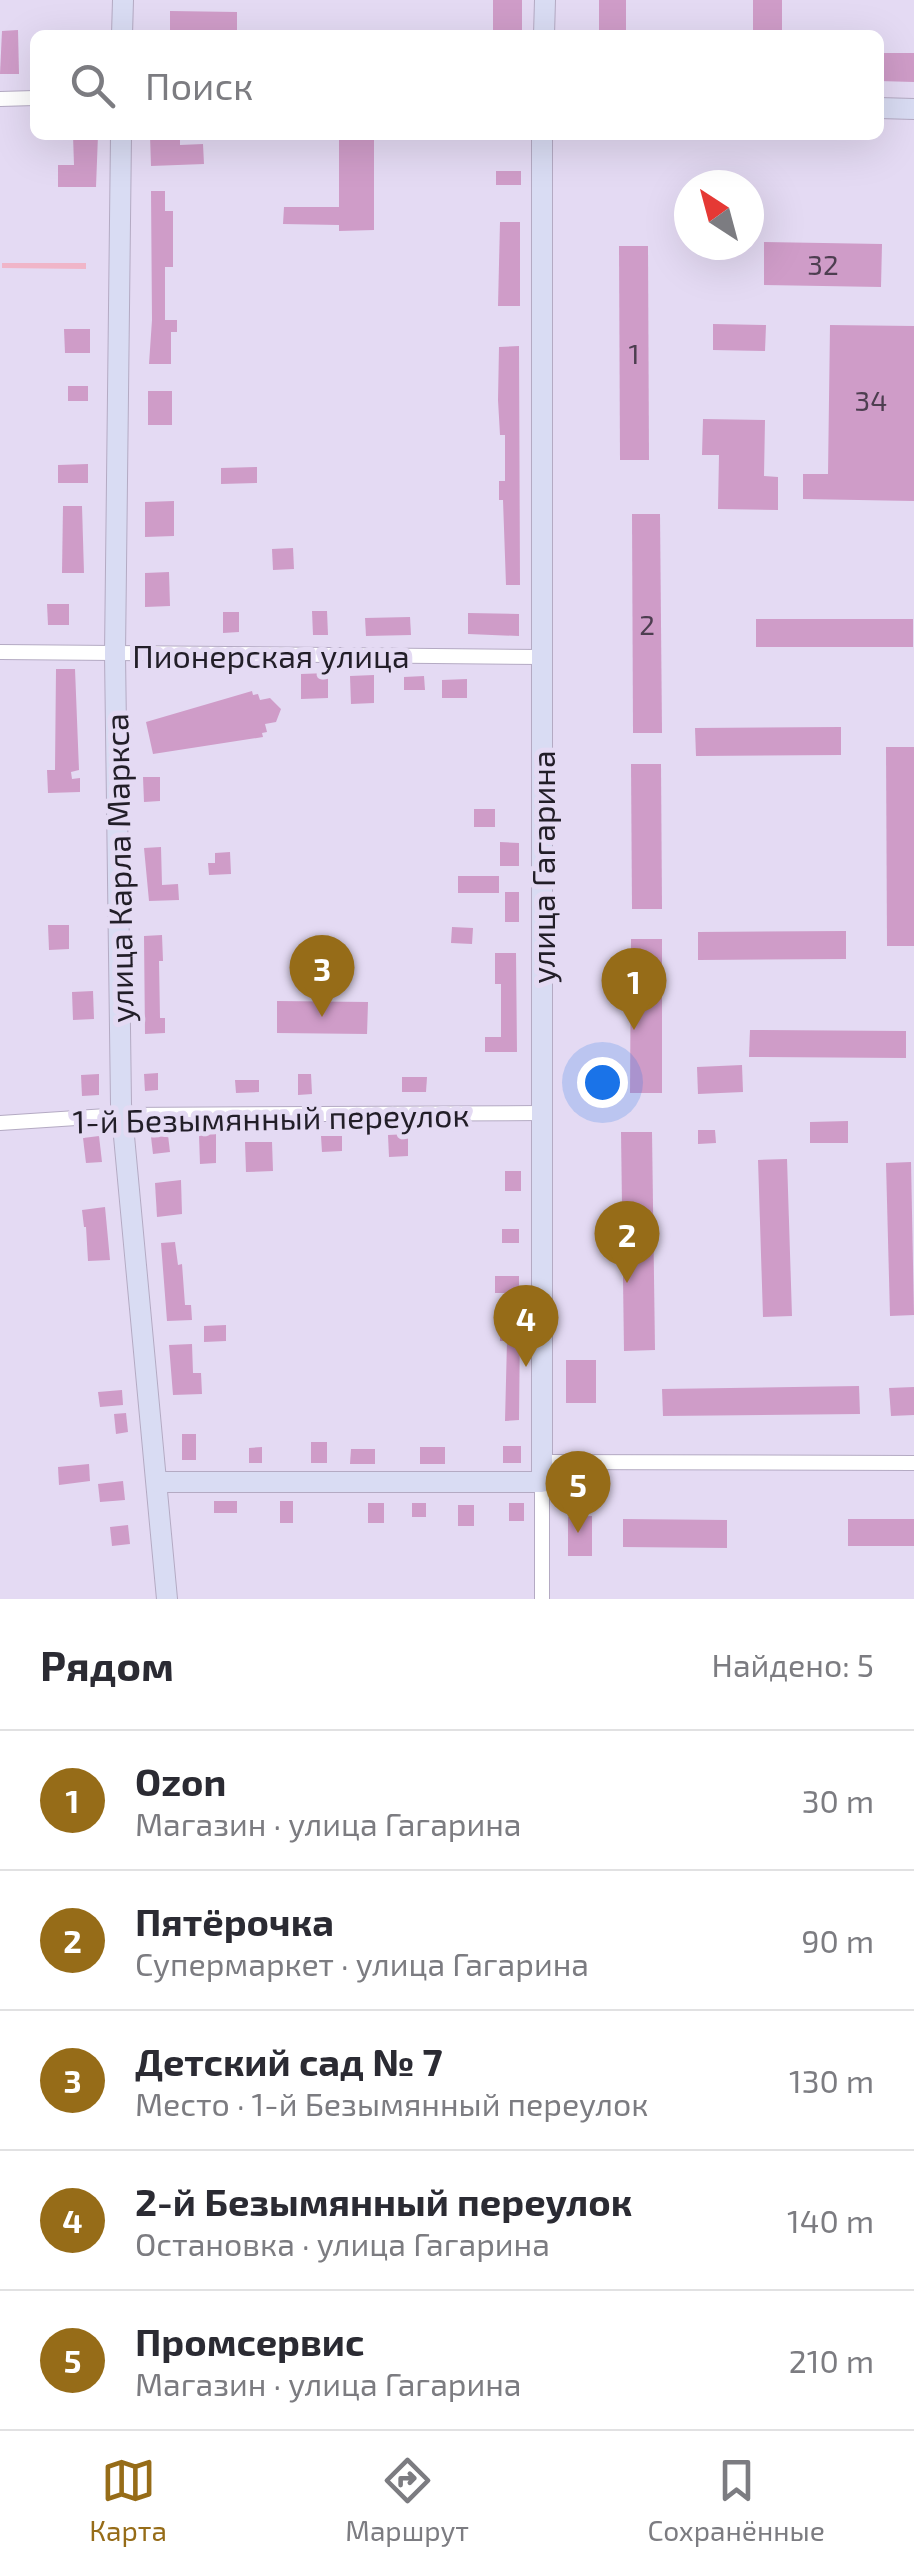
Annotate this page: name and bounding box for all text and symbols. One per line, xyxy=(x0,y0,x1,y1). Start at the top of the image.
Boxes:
search box xyxy=(30,30,884,140)
icon: search xyxy=(65,58,120,113)
text: Поиск xyxy=(145,62,254,108)
north arrow xyxy=(674,170,764,260)
house number: 32 xyxy=(807,247,839,281)
house number: 1 xyxy=(628,336,640,370)
house number: 34 xyxy=(855,383,887,417)
house number: 2 xyxy=(639,607,655,641)
street label: Пионерская улица xyxy=(132,636,410,675)
street label: улица Карла Маркса xyxy=(96,713,141,1023)
street label: улица Гагарина xyxy=(523,750,562,984)
pin: 3 xyxy=(290,934,354,1017)
pin: 1 xyxy=(602,948,666,1030)
your location xyxy=(577,1057,628,1108)
street label: 1-й Безымянный переулок xyxy=(72,1095,470,1140)
pin: 2 xyxy=(594,1200,660,1283)
pin: 4 xyxy=(494,1284,558,1367)
pin: 5 xyxy=(546,1450,610,1533)
text: Рядом xyxy=(40,1639,174,1689)
text: Найдено: 5 xyxy=(712,1645,874,1683)
text: Ozon xyxy=(135,1758,226,1804)
text: 1 xyxy=(66,1781,79,1819)
text: 30 m xyxy=(802,1781,874,1819)
text: Магазин · улица Гагарина xyxy=(135,1804,522,1842)
text: Пятёрочка xyxy=(135,1898,334,1944)
text: 2 xyxy=(63,1921,82,1959)
text: 90 m xyxy=(801,1921,874,1959)
text: Супермаркет · улица Гагарина xyxy=(135,1944,589,1982)
text: Детский сад № 7 xyxy=(135,2038,443,2084)
text: 3 xyxy=(63,2061,82,2099)
text: 130 m xyxy=(789,2061,874,2099)
text: Место · 1-й Безымянный переулок xyxy=(135,2084,648,2122)
text: 2-й Безымянный переулок xyxy=(135,2178,632,2224)
text: 4 xyxy=(62,2201,83,2239)
text: 140 m xyxy=(787,2201,874,2239)
text: Остановка · улица Гагарина xyxy=(135,2224,550,2262)
text: Промсервис xyxy=(135,2318,364,2364)
text: 5 xyxy=(64,2341,81,2379)
text: 210 m xyxy=(789,2341,874,2379)
text: Магазин · улица Гагарина xyxy=(135,2364,522,2402)
tab: Карта xyxy=(89,2453,167,2547)
tab: Маршрут xyxy=(345,2453,469,2547)
tab: Сохранённые xyxy=(647,2453,825,2547)

